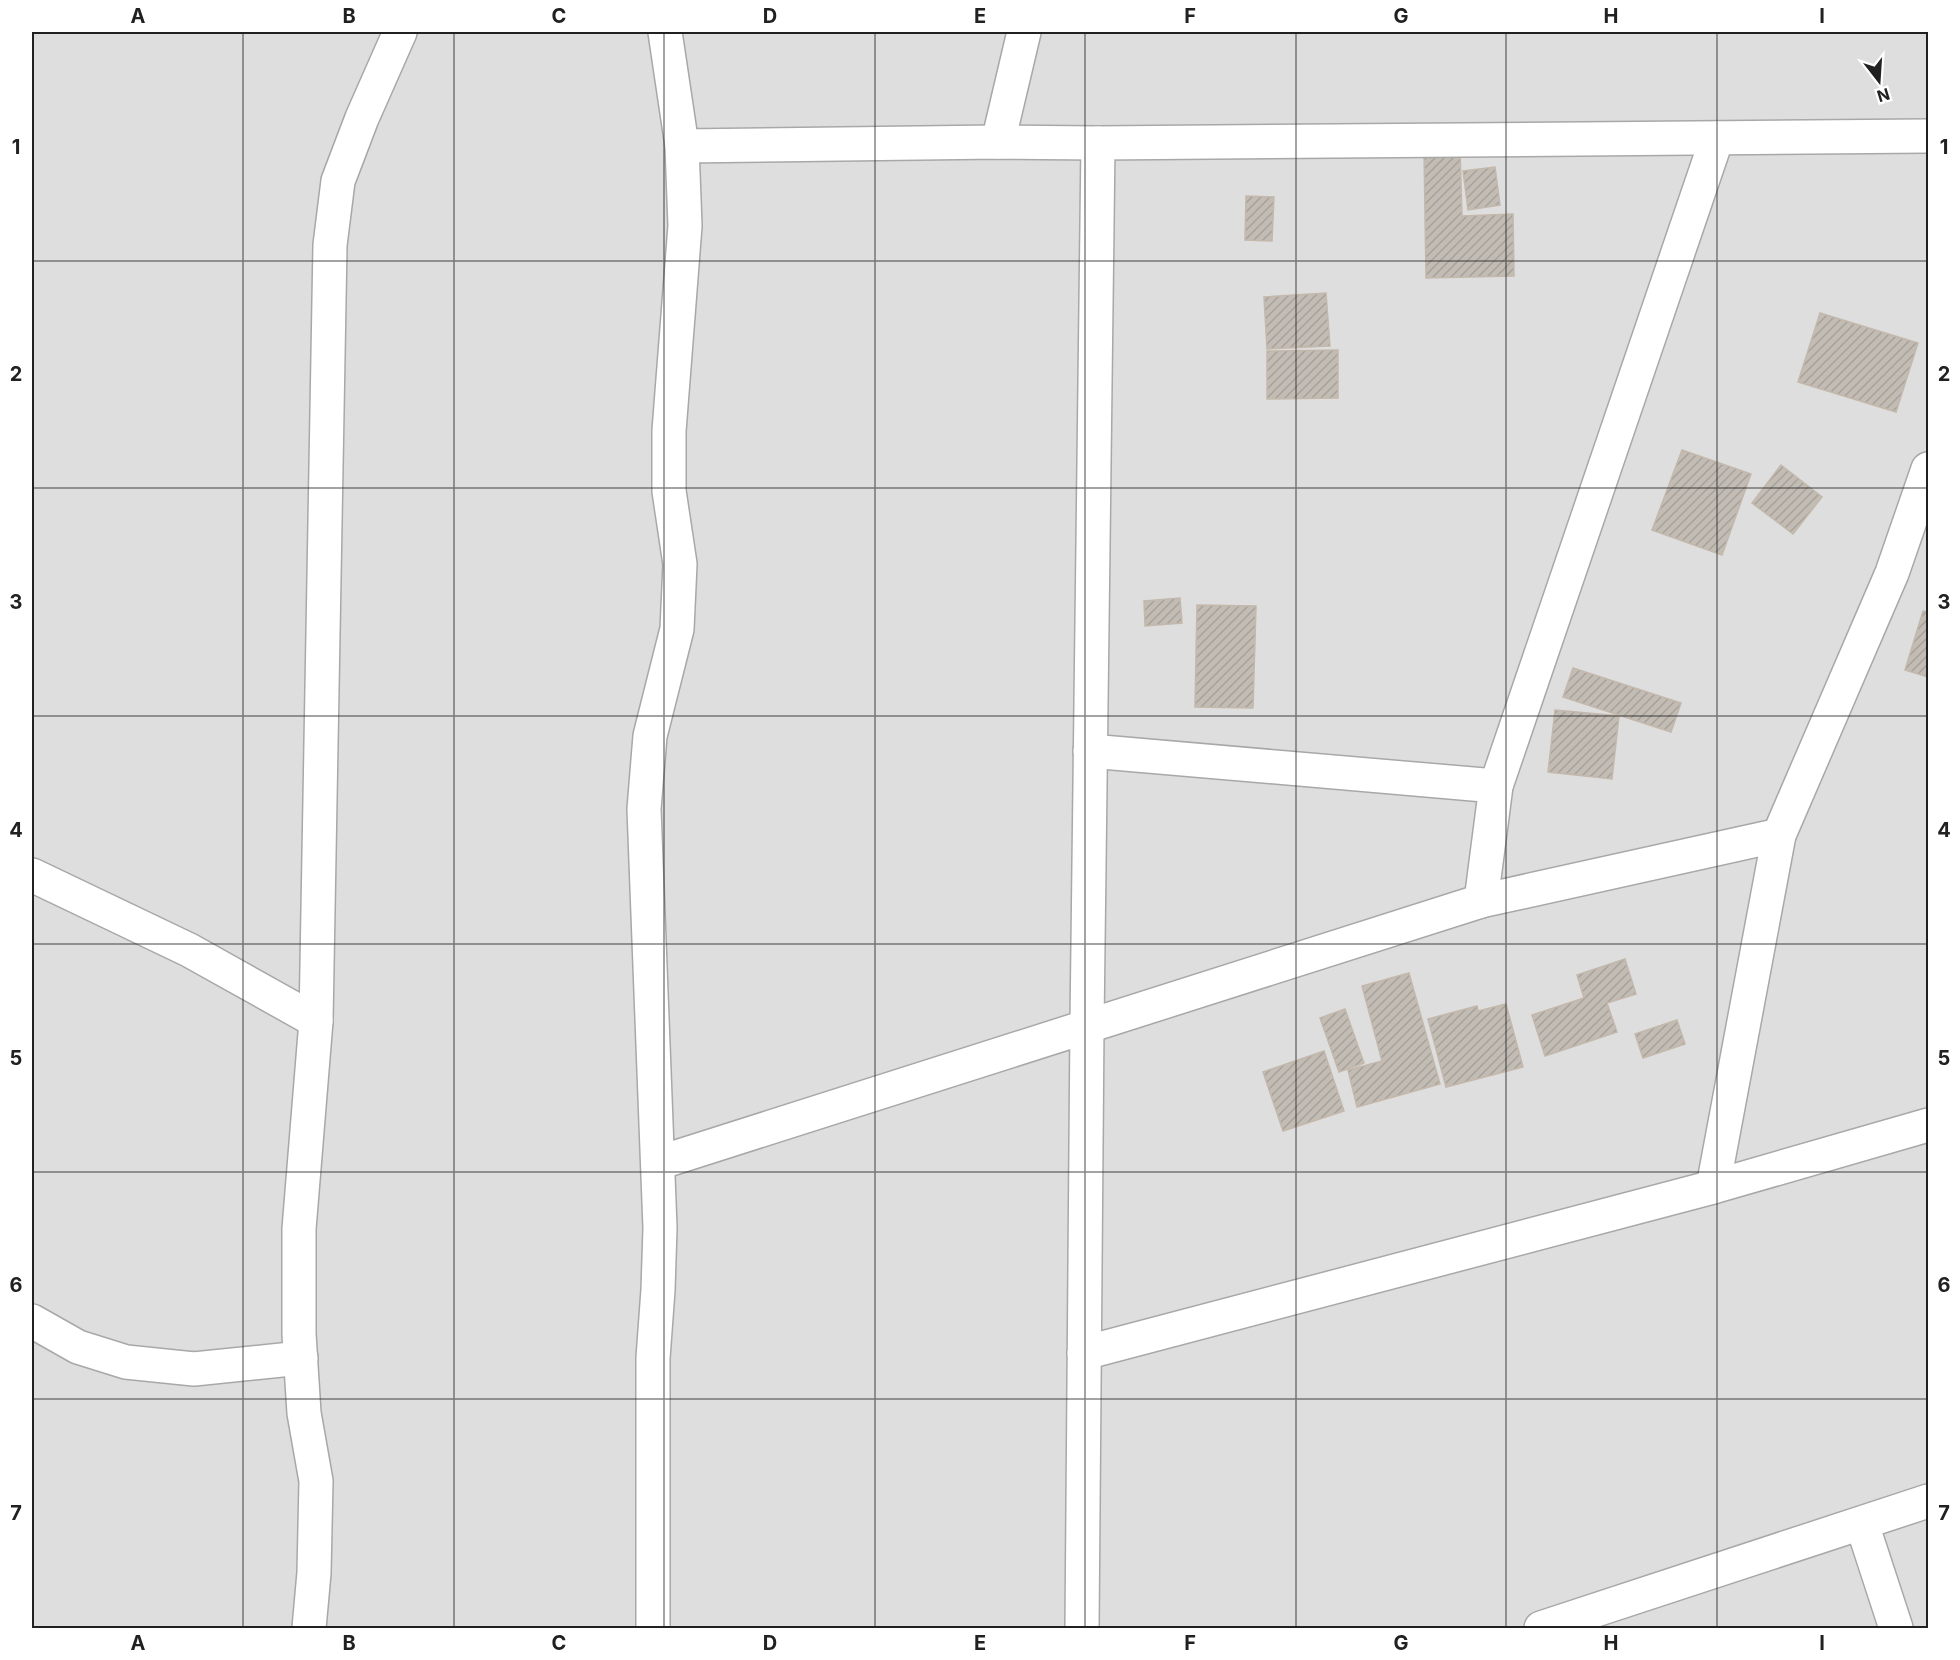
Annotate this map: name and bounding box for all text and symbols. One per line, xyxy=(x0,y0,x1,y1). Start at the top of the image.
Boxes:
text: A xyxy=(131,4,146,28)
text: B xyxy=(342,4,356,28)
text: C xyxy=(552,4,566,28)
text: D xyxy=(763,4,777,28)
text: E xyxy=(974,4,986,28)
text: F xyxy=(1184,4,1196,28)
text: G xyxy=(1393,4,1409,28)
text: H xyxy=(1604,4,1618,28)
text: I xyxy=(1819,4,1825,28)
north arrow xyxy=(1849,51,1909,111)
text: N xyxy=(1875,84,1892,107)
text: 1 xyxy=(12,135,20,159)
text: 1 xyxy=(1940,135,1948,159)
text: 2 xyxy=(10,362,22,386)
text: 2 xyxy=(1938,362,1950,386)
text: 3 xyxy=(10,590,22,614)
text: 3 xyxy=(1938,590,1950,614)
text: 4 xyxy=(9,818,23,842)
text: 4 xyxy=(1937,818,1951,842)
text: 5 xyxy=(10,1046,22,1070)
text: 5 xyxy=(1938,1046,1950,1070)
text: 6 xyxy=(10,1273,23,1297)
text: 6 xyxy=(1938,1273,1951,1297)
text: 7 xyxy=(10,1501,22,1525)
text: 7 xyxy=(1938,1501,1950,1525)
text: A xyxy=(131,1631,146,1655)
text: B xyxy=(342,1631,356,1655)
text: C xyxy=(552,1631,566,1655)
text: D xyxy=(763,1631,777,1655)
text: E xyxy=(974,1631,986,1655)
text: F xyxy=(1184,1631,1196,1655)
text: G xyxy=(1393,1631,1409,1655)
text: H xyxy=(1604,1631,1618,1655)
text: I xyxy=(1819,1631,1825,1655)

